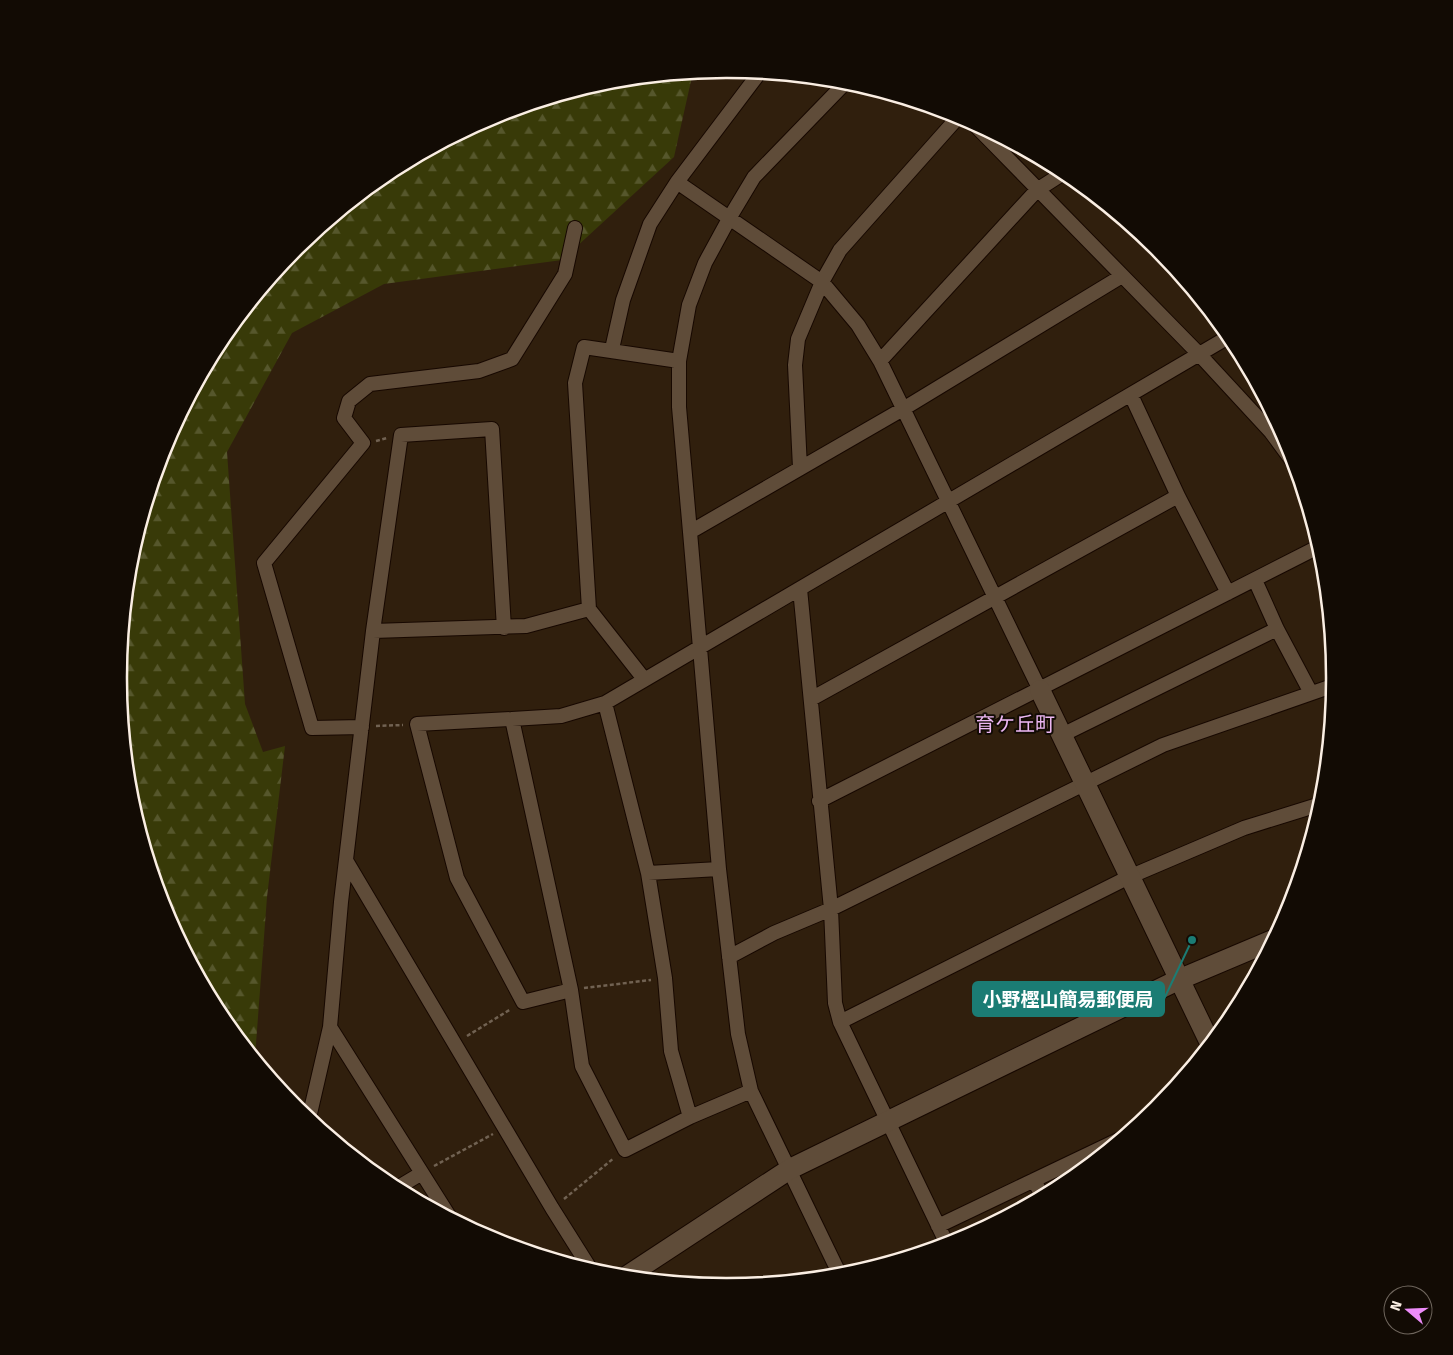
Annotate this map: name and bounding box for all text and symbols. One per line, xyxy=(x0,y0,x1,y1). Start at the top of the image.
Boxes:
district label: 育ケ丘町 xyxy=(975,712,1055,736)
callout: 小野樫山簡易郵便局 xyxy=(973,982,1164,1016)
text: 小野樫山簡易郵便局 xyxy=(982,988,1154,1011)
north arrow xyxy=(1383,1285,1433,1335)
text: N xyxy=(1387,1299,1406,1313)

